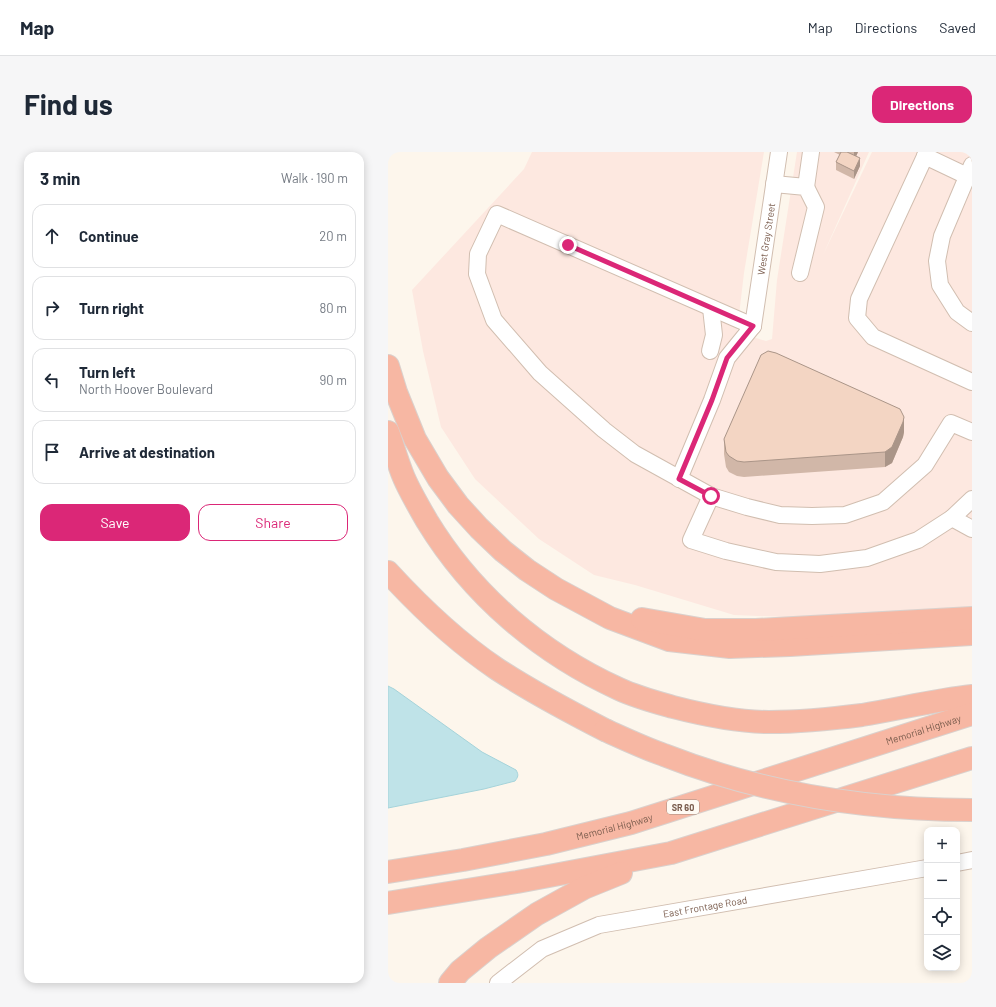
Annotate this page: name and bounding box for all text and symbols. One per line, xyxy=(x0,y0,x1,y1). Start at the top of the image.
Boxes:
text: Map xyxy=(20,16,54,39)
text: Map xyxy=(808,19,833,36)
text: Directions xyxy=(855,19,917,36)
text: Saved xyxy=(939,19,976,36)
button: Directions xyxy=(872,86,972,123)
text: Find us xyxy=(24,87,113,121)
text: 3 min xyxy=(40,168,80,188)
text: Walk · 190 m xyxy=(281,170,348,186)
street label: West Gray Street xyxy=(755,202,777,276)
icon: ahead xyxy=(41,225,63,247)
text: Continue xyxy=(79,227,139,245)
text: 20 m xyxy=(319,228,347,244)
route end xyxy=(559,236,577,254)
icon: right xyxy=(41,297,63,319)
text: Turn right xyxy=(79,299,144,317)
text: 80 m xyxy=(320,300,347,316)
text: Turn left xyxy=(79,363,135,381)
icon: left xyxy=(41,369,63,391)
text: 90 m xyxy=(320,372,347,388)
text: North Hoover Boulevard xyxy=(79,381,213,397)
icon: arrive xyxy=(41,441,63,463)
text: Arrive at destination xyxy=(79,443,215,461)
route start xyxy=(702,487,720,505)
button: Save xyxy=(40,504,190,541)
button: Share xyxy=(198,504,348,541)
street label: Memorial Highway xyxy=(884,712,963,747)
road number: SR 60 xyxy=(667,800,699,814)
street label: Memorial Highway xyxy=(575,810,654,842)
map controls xyxy=(924,827,960,971)
button: + xyxy=(924,827,960,863)
button: − xyxy=(924,863,960,899)
street label: East Frontage Road xyxy=(662,893,748,920)
button: locate xyxy=(924,899,960,935)
button: layers xyxy=(924,935,960,971)

